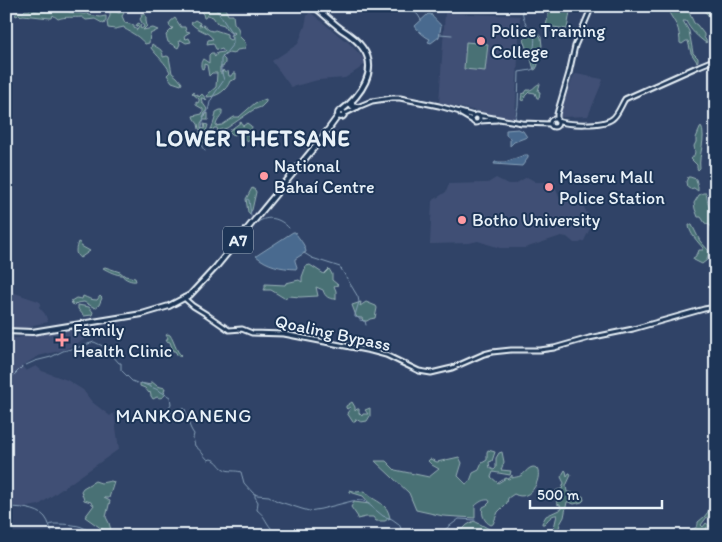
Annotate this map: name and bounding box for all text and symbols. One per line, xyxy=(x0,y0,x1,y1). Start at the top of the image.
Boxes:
place label: Police Training College xyxy=(491,20,606,63)
marker: Police Training College xyxy=(475,35,487,47)
district label: LOWER THETSANE xyxy=(155,125,351,152)
place label: National Bahaí Centre xyxy=(274,155,375,198)
place label: Maseru Mall Police Station xyxy=(559,166,665,209)
marker: National Bahaí Centre xyxy=(258,170,270,182)
marker: Maseru Mall Police Station xyxy=(543,181,555,193)
place label: Botho University xyxy=(472,209,601,231)
marker: Botho University xyxy=(456,214,468,226)
road number: A7 xyxy=(223,226,253,254)
street label: Qoaling Bypass xyxy=(273,310,393,356)
place label: Family Health Clinic xyxy=(73,319,172,362)
marker: Family Health Clinic xyxy=(55,333,69,347)
district label: MANKOANENG xyxy=(116,404,252,427)
scale bar xyxy=(530,477,662,509)
text: 500 m xyxy=(537,486,580,504)

